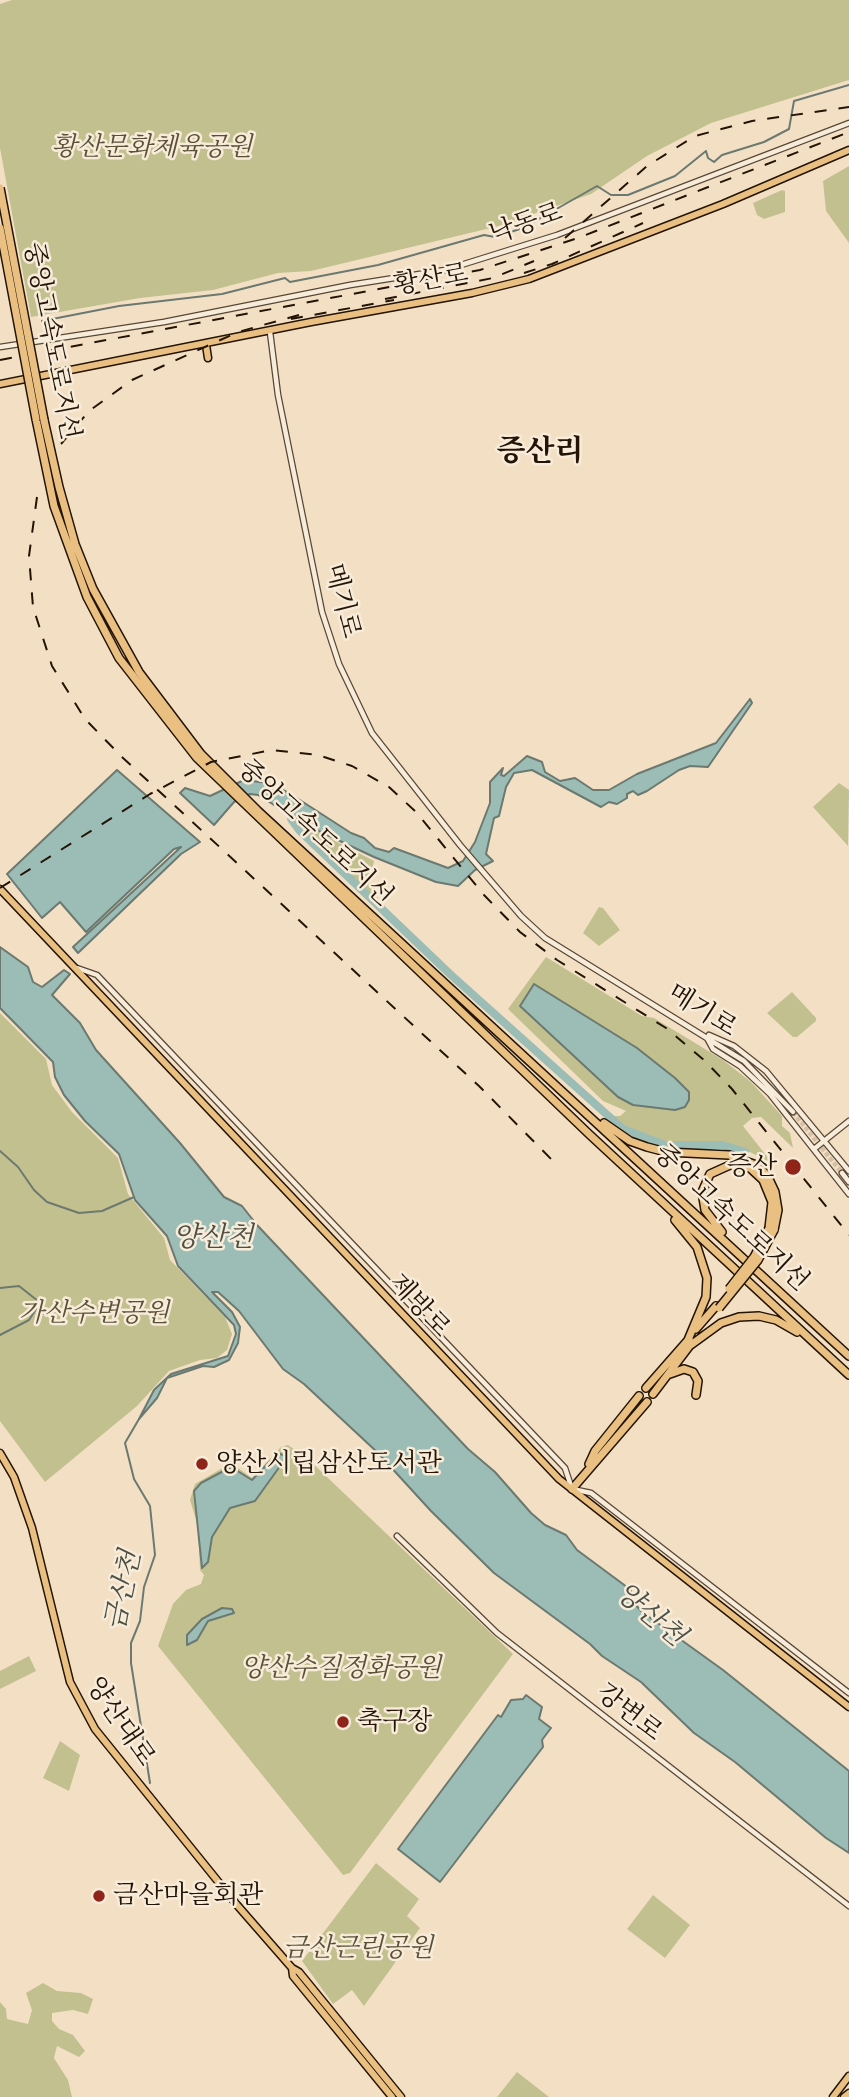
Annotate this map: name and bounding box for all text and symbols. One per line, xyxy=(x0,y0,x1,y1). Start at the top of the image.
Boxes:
park label: 황산문화체육공원 xyxy=(52,132,252,164)
street label: 낙동로 xyxy=(485,197,567,251)
street label: 중앙고속도로지선 xyxy=(17,239,85,443)
street label: 황산로 xyxy=(391,258,471,302)
district label: 증산리 xyxy=(497,434,583,470)
street label: 메기로 xyxy=(318,561,366,641)
street label: 중앙고속도로지선 xyxy=(231,753,399,913)
street label: 메기로 xyxy=(662,978,742,1044)
street label: 중앙고속도로지선 xyxy=(647,1138,815,1298)
place label: 증산 xyxy=(727,1151,777,1183)
marker: 증산 xyxy=(783,1157,803,1177)
water label: 양산천 xyxy=(172,1221,254,1255)
street label: 제방로 xyxy=(382,1268,456,1344)
park label: 가산수변공원 xyxy=(19,1298,169,1330)
place label: 양산시립삼산도서관 xyxy=(216,1448,442,1480)
marker: 양산시립삼산도서관 xyxy=(194,1456,210,1472)
water label: 금산천 xyxy=(99,1548,149,1634)
water label: 양산천 xyxy=(608,1576,692,1654)
park label: 양산수질정화공원 xyxy=(241,1653,441,1685)
street label: 양산대로 xyxy=(79,1672,161,1772)
street label: 강변로 xyxy=(590,1678,668,1748)
place label: 축구장 xyxy=(357,1706,432,1738)
marker: 축구장 xyxy=(335,1714,351,1730)
place label: 금산마을회관 xyxy=(113,1880,264,1912)
marker: 금산마을회관 xyxy=(91,1888,107,1904)
park label: 금산근린공원 xyxy=(283,1933,433,1965)

